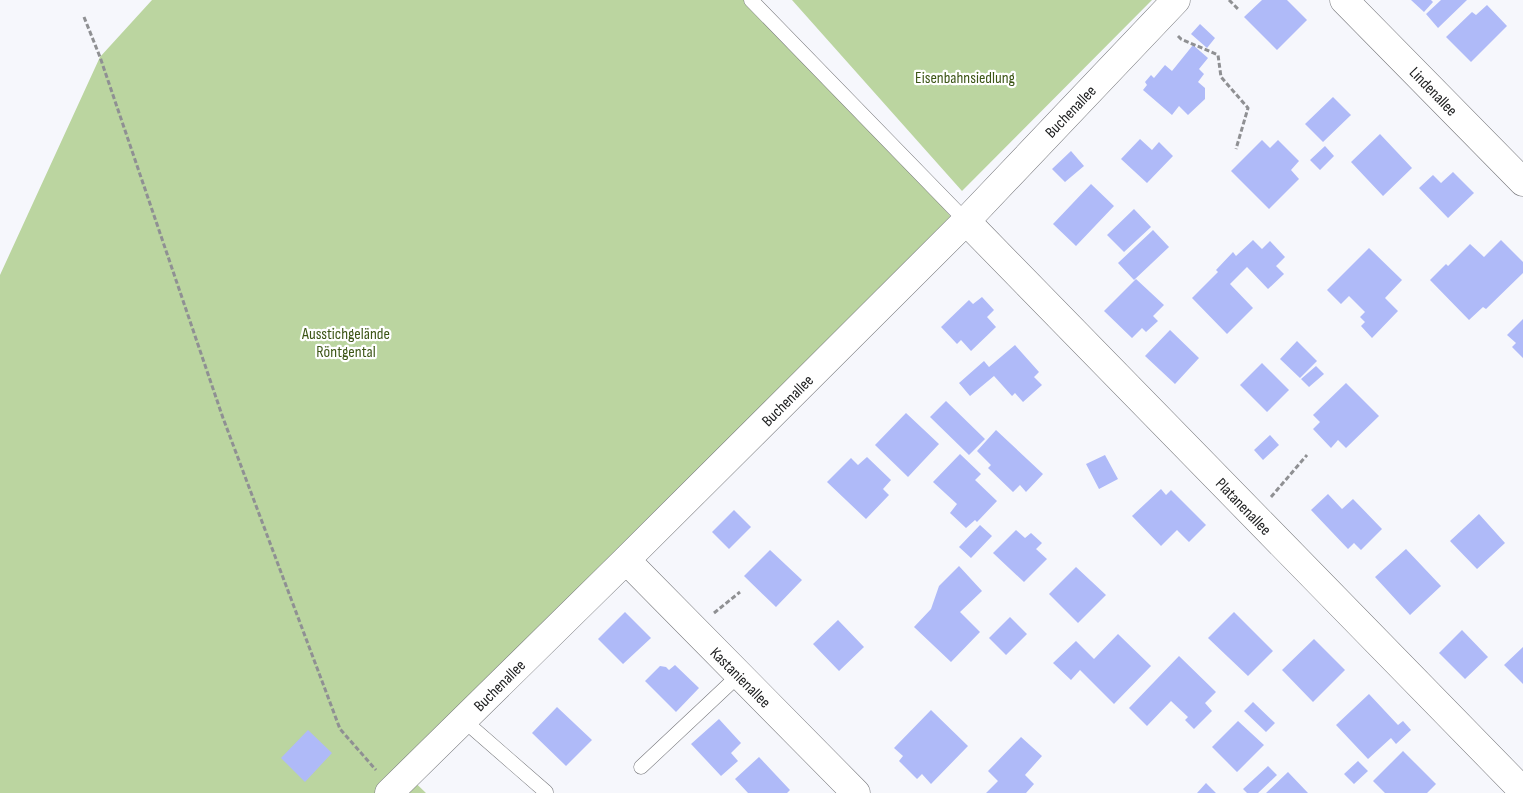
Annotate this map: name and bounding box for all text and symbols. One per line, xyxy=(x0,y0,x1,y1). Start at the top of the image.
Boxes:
street label: Lindenallee xyxy=(1405,64,1461,120)
park label: Eisenbahnsiedlung xyxy=(915,69,1015,88)
street label: Buchenallee xyxy=(1042,82,1101,142)
park label: Ausstichgelände Röntgental xyxy=(301,325,390,362)
street label: Buchenallee xyxy=(758,371,818,431)
street label: Platanenallee xyxy=(1211,475,1275,540)
street label: Kastanienallee xyxy=(706,644,774,712)
street label: Buchenallee xyxy=(470,656,530,716)

